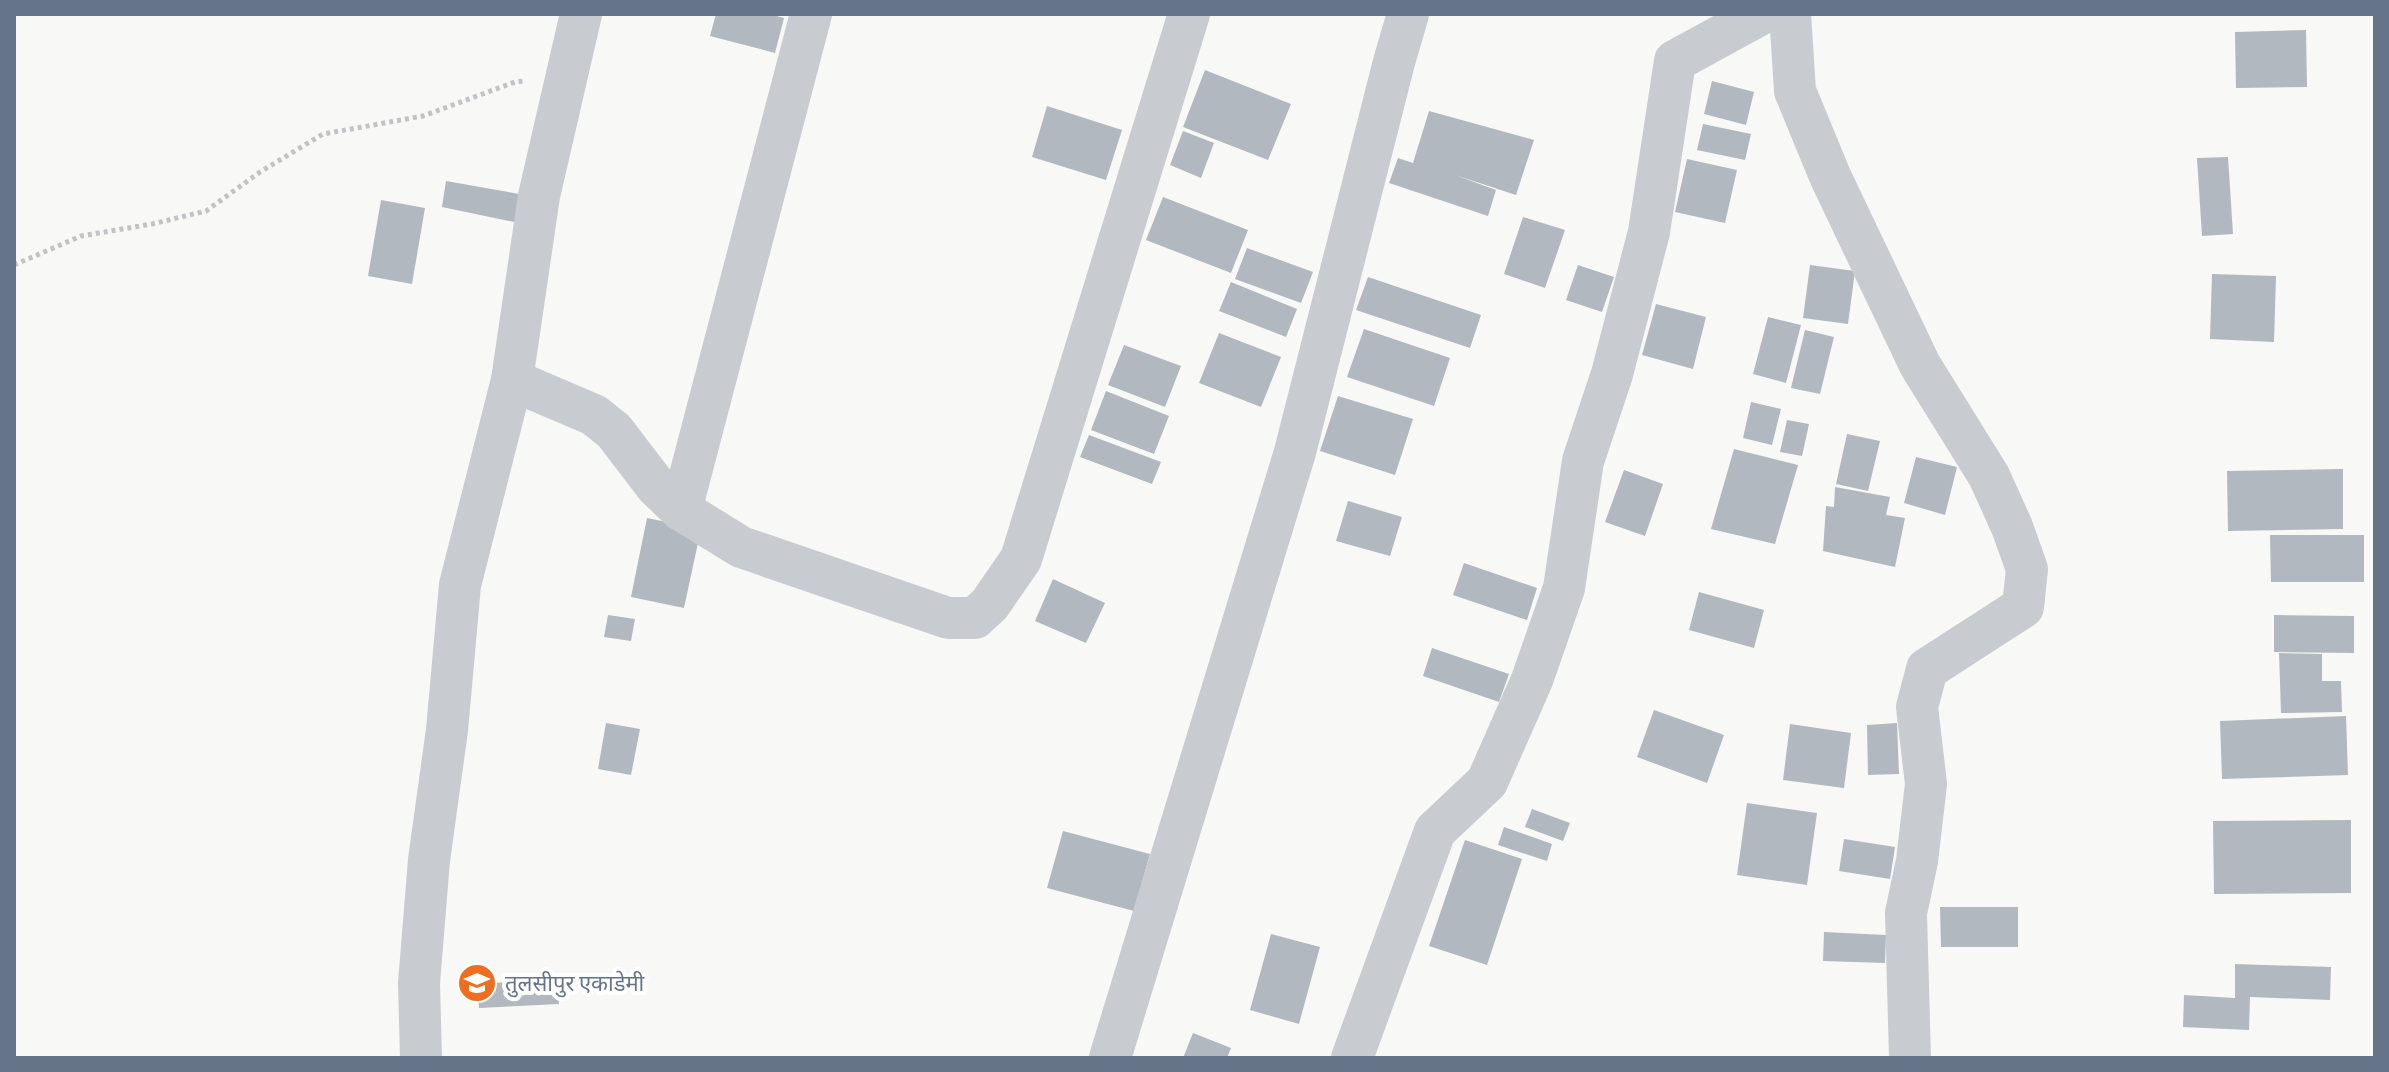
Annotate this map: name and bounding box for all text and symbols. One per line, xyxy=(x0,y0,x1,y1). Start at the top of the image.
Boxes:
school or university icon: तुलसीपुर एकाडेमी xyxy=(456,962,498,1004)
place label: तुलसीपुर एकाडेमी xyxy=(505,968,645,998)

